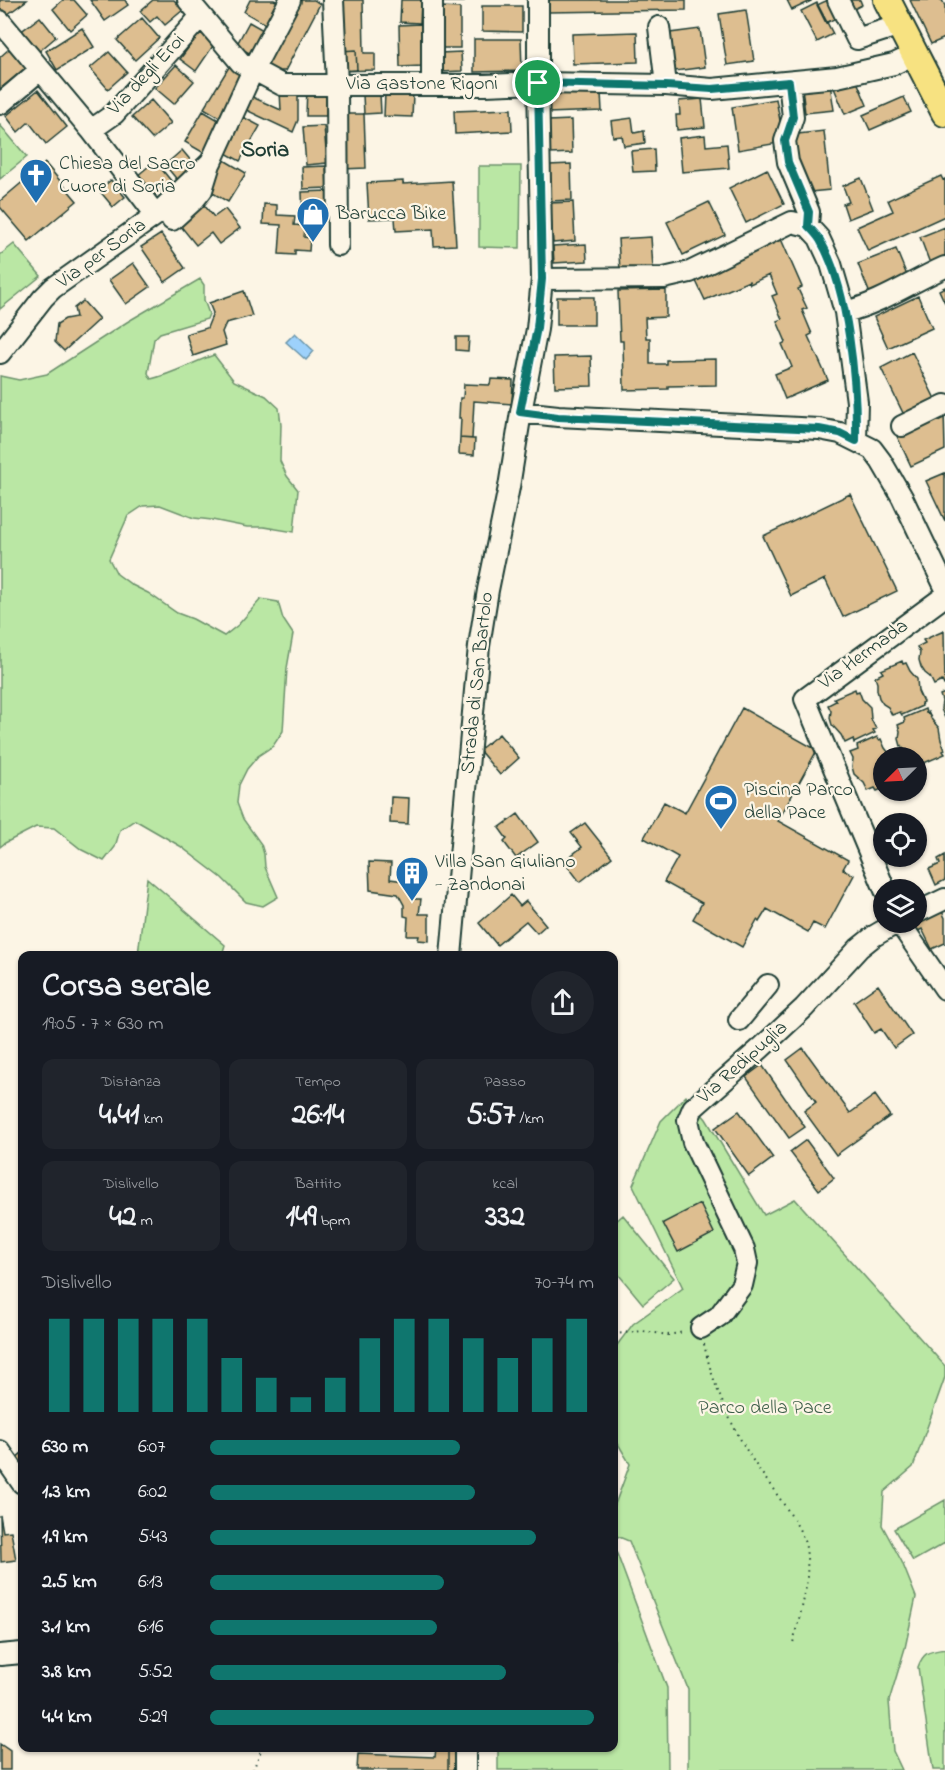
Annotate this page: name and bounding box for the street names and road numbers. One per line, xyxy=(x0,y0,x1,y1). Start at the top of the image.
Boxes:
street label: Via degli Eroi xyxy=(101,28,193,124)
street label: Via Gastone Rigoni xyxy=(345,70,498,100)
street label: Via per Soria xyxy=(50,212,153,297)
street label: Strada di San Bartolo xyxy=(454,591,502,775)
street label: Via Hermada xyxy=(812,612,915,698)
street label: Via Redipuglia xyxy=(691,1014,795,1113)

